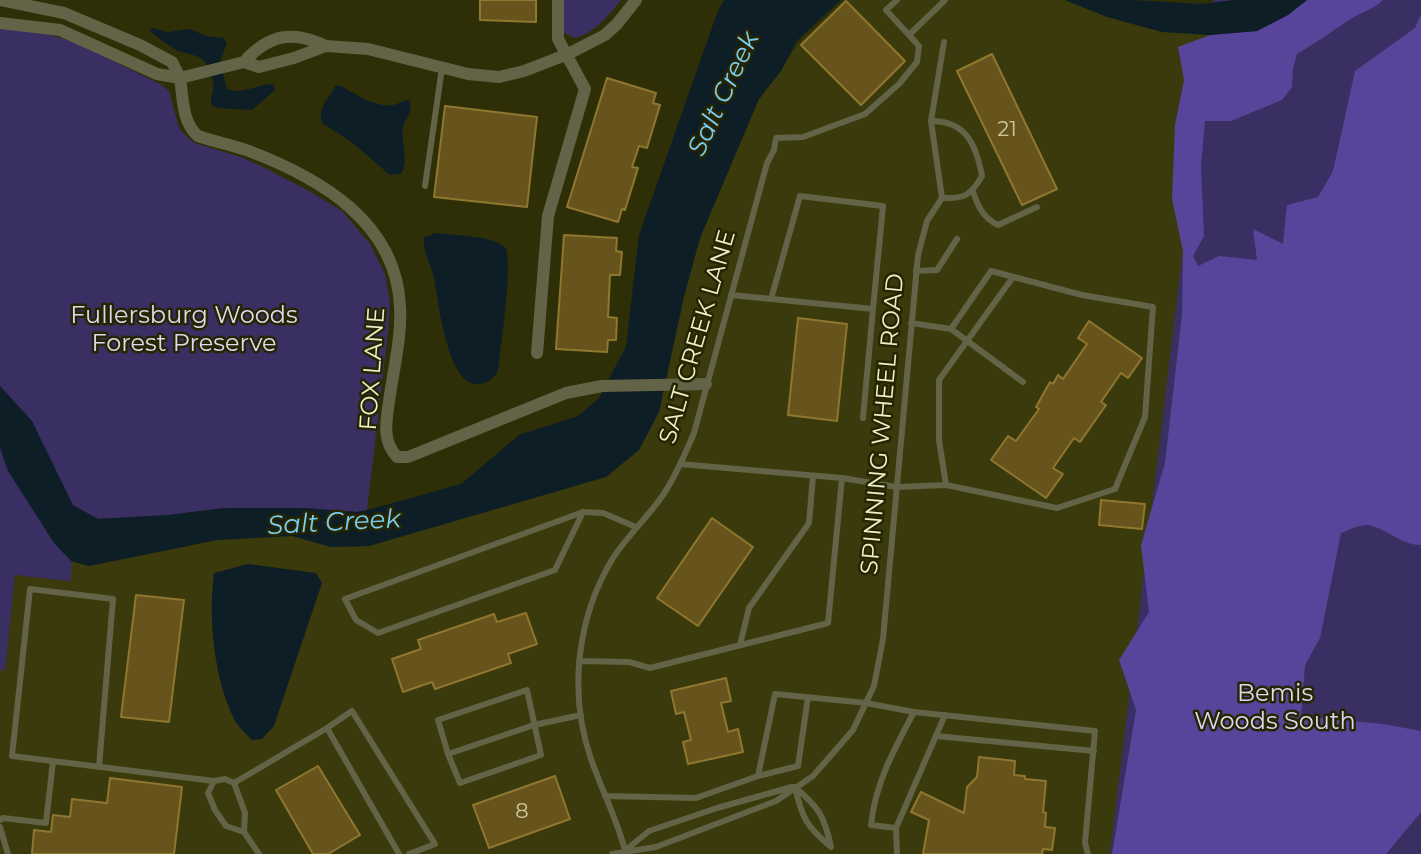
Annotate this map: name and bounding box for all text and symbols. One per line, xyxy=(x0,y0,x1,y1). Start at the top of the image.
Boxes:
water label: Salt Creek xyxy=(682,27,766,161)
house number: 21 xyxy=(997,117,1017,143)
street label: SALT CREEK LANE xyxy=(654,227,742,447)
street label: SPINNING WHEEL ROAD xyxy=(855,272,911,576)
park label: Fullersburg Woods Forest Preserve xyxy=(70,302,298,358)
street label: FOX LANE xyxy=(354,306,392,432)
water label: Salt Creek xyxy=(266,504,402,542)
park label: Bemis Woods South xyxy=(1194,680,1356,736)
house number: 8 xyxy=(515,799,529,825)

